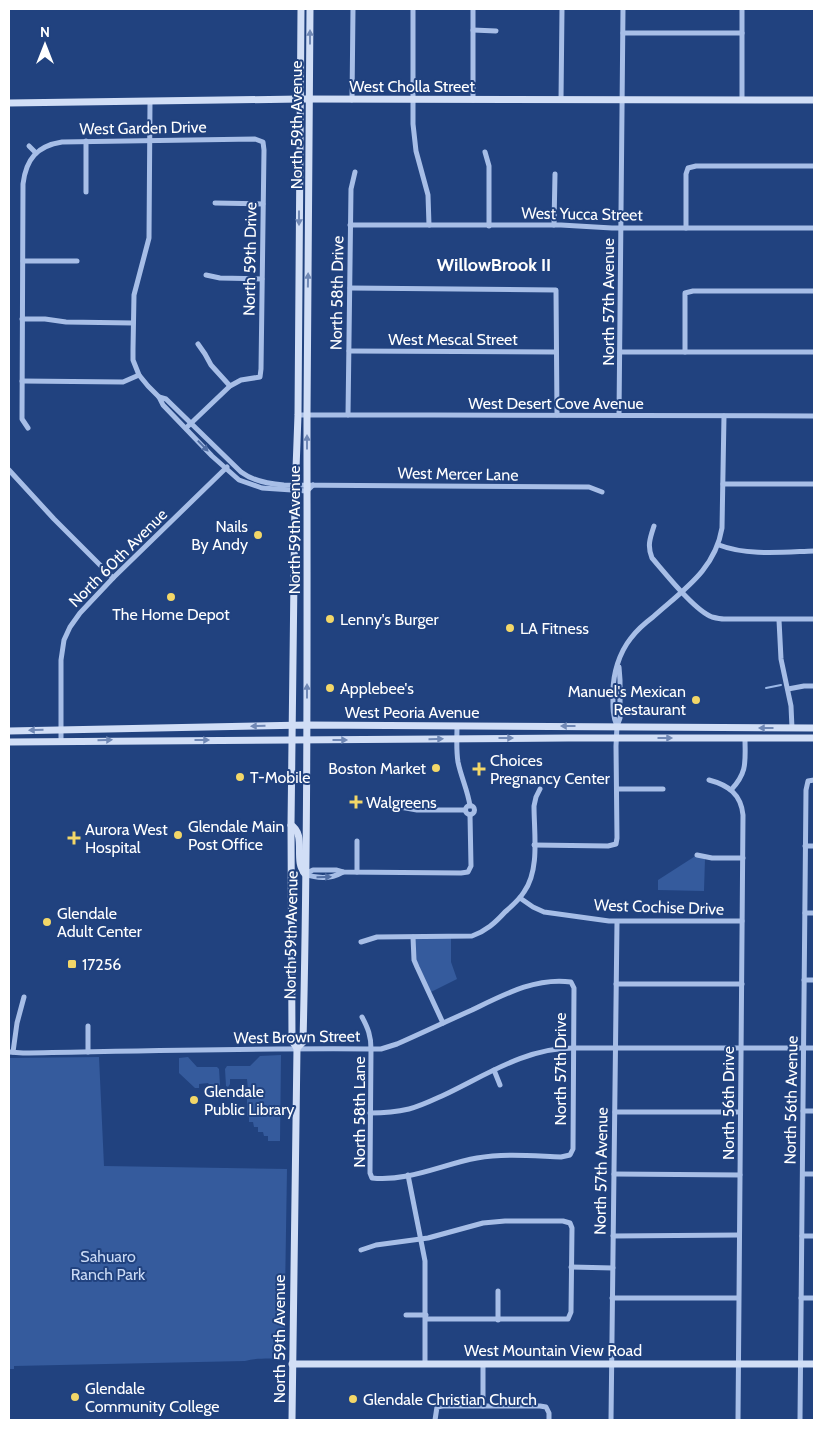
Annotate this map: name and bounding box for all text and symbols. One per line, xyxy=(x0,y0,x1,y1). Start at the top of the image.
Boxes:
north arrow xyxy=(20,20,70,70)
text: N xyxy=(40,23,50,41)
one-way arrow xyxy=(306,28,314,44)
street label: North 59th Avenue xyxy=(287,61,306,189)
street label: West Cholla Street xyxy=(349,77,475,96)
street label: West Garden Drive xyxy=(79,117,207,139)
street label: North 59th Drive xyxy=(240,202,260,316)
street label: West Yucca Street xyxy=(521,203,644,225)
one-way arrow xyxy=(295,210,303,226)
street label: North 58th Drive xyxy=(327,236,347,350)
street label: North 57th Avenue xyxy=(599,238,618,366)
district label: WillowBrook II xyxy=(437,254,551,276)
one-way arrow xyxy=(304,271,312,287)
street label: West Mescal Street xyxy=(388,330,518,349)
street label: West Desert Cove Avenue xyxy=(468,394,644,413)
one-way arrow xyxy=(303,434,311,450)
one-way arrow xyxy=(197,440,209,452)
street label: West Mercer Lane xyxy=(397,463,519,485)
street label: North 59th Avenue xyxy=(285,466,304,594)
street label: North 60th Avenue xyxy=(65,505,171,611)
place label: Nails By Andy xyxy=(191,517,248,554)
marker: Nails By Andy xyxy=(252,529,264,541)
marker: The Home Depot xyxy=(165,591,177,603)
place label: The Home Depot xyxy=(112,605,230,624)
place label: Lenny's Burger xyxy=(340,610,440,629)
marker: Lenny's Burger xyxy=(324,613,336,625)
place label: LA Fitness xyxy=(520,619,589,638)
marker: LA Fitness xyxy=(504,622,516,634)
place label: Applebee's xyxy=(340,679,414,698)
marker: Applebee's xyxy=(324,682,336,694)
place label: Manuel's Mexican Restaurant xyxy=(568,682,687,719)
one-way arrow xyxy=(303,683,311,699)
marker: Manuel's Mexican Restaurant xyxy=(690,694,702,706)
street label: West Peoria Avenue xyxy=(345,703,479,722)
one-way arrow xyxy=(250,722,266,730)
one-way arrow xyxy=(560,722,576,730)
one-way arrow xyxy=(757,724,773,732)
one-way arrow xyxy=(27,726,43,734)
one-way arrow xyxy=(499,734,515,742)
one-way arrow xyxy=(657,734,673,742)
one-way arrow xyxy=(428,735,444,743)
one-way arrow xyxy=(97,736,113,744)
one-way arrow xyxy=(194,736,210,744)
one-way arrow xyxy=(333,736,349,744)
place label: Choices Pregnancy Center xyxy=(490,751,611,788)
place label: Boston Market xyxy=(328,759,427,778)
marker: Boston Market xyxy=(430,762,442,774)
marker: Choices Pregnancy Center xyxy=(472,762,486,776)
place label: T-Mobile xyxy=(250,768,310,787)
marker: T-Mobile xyxy=(234,771,246,783)
place label: Walgreens xyxy=(366,793,437,812)
marker: Walgreens xyxy=(350,796,362,808)
place label: Glendale Main Post Office xyxy=(188,817,285,854)
place label: Aurora West Hospital xyxy=(85,820,168,857)
marker: Glendale Main Post Office xyxy=(172,829,184,841)
marker: Aurora West Hospital xyxy=(67,831,81,845)
street label: North 59th Avenue xyxy=(280,870,302,1000)
one-way arrow xyxy=(317,873,333,881)
street label: West Cochise Drive xyxy=(594,895,724,919)
place label: Glendale Adult Center xyxy=(57,904,143,941)
marker: Glendale Adult Center xyxy=(41,916,53,928)
place label: 17256 xyxy=(82,955,121,974)
marker: 17256 xyxy=(66,958,78,970)
street label: North 57th Drive xyxy=(551,1013,570,1125)
street label: West Brown Street xyxy=(234,1026,361,1048)
street label: North 56th Avenue xyxy=(780,1035,802,1165)
street label: North 56th Drive xyxy=(719,1046,738,1160)
street label: North 58th Lane xyxy=(350,1056,369,1168)
place label: Glendale Public Library xyxy=(204,1082,294,1119)
marker: Glendale Public Library xyxy=(188,1094,200,1106)
street label: North 57th Avenue xyxy=(590,1107,612,1235)
park label: Sahuaro Ranch Park xyxy=(71,1247,146,1284)
street label: North 59th Avenue xyxy=(270,1275,289,1403)
street label: West Mountain View Road xyxy=(464,1341,642,1360)
place label: Glendale Community College xyxy=(85,1379,220,1416)
place label: Glendale Christian Church xyxy=(363,1390,537,1409)
marker: Glendale Community College xyxy=(69,1391,81,1403)
marker: Glendale Christian Church xyxy=(347,1393,359,1405)

